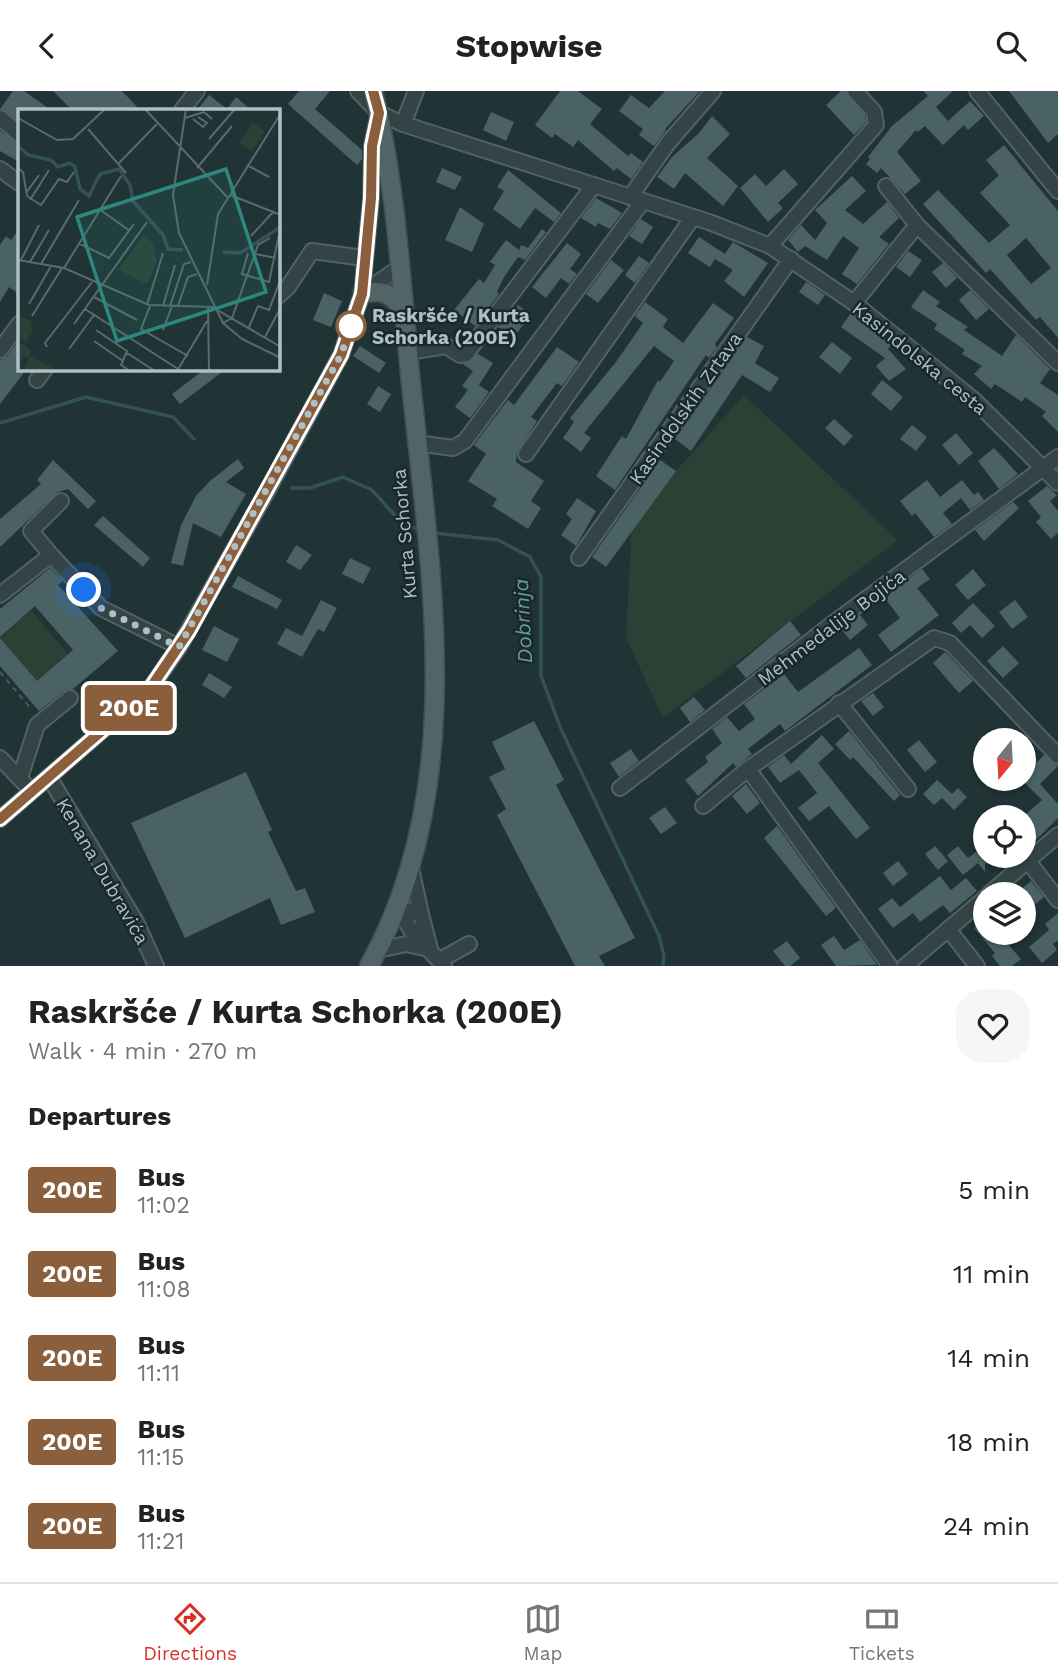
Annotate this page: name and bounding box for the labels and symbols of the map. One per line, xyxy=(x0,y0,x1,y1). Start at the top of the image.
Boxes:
inset map xyxy=(18,109,280,371)
street label: Kasindolska cesta xyxy=(848,297,992,420)
place label: Raskršće / Kurta Schorka (200E) xyxy=(372,304,530,349)
marker: Raskršće / Kurta Schorka (200E) xyxy=(336,311,366,341)
street label: Kasindolskih Zrtava xyxy=(624,327,747,489)
street label: Kurta Schorka xyxy=(387,468,422,600)
street label: Mehmedalije Bojića xyxy=(753,564,910,691)
your location xyxy=(66,572,101,607)
water label: Dobrinja xyxy=(508,578,537,664)
line badge: 200E xyxy=(80,685,178,731)
north arrow xyxy=(973,728,1036,791)
street label: Kenana Dubravića xyxy=(51,794,154,949)

